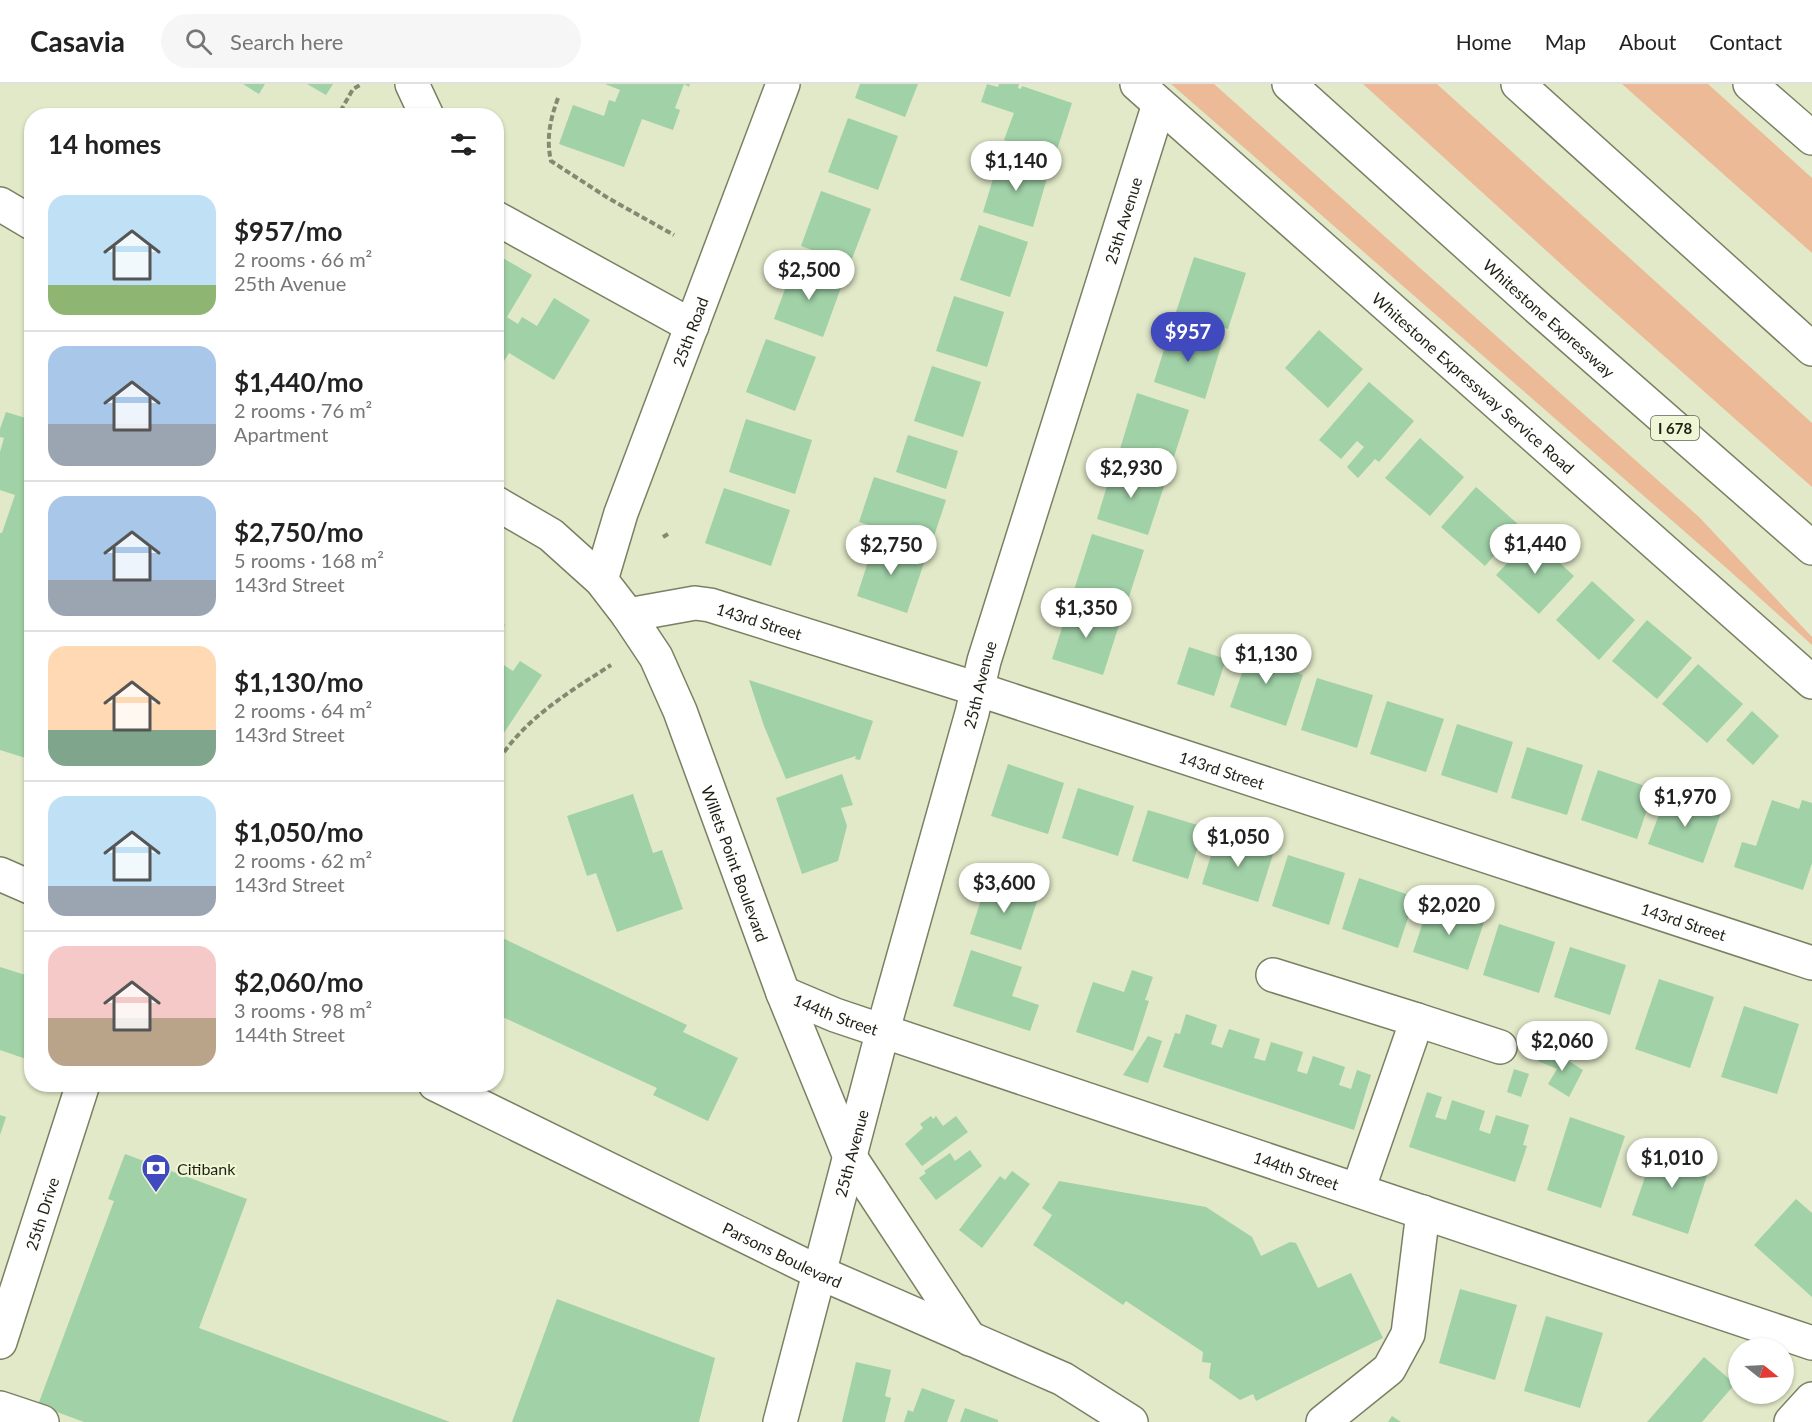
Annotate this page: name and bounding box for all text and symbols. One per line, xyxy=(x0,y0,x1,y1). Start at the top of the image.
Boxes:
search box xyxy=(161,14,581,68)
text: Casavia xyxy=(30,24,125,58)
icon: search xyxy=(182,25,215,58)
text: Search here xyxy=(230,28,344,55)
text: Home xyxy=(1456,29,1512,54)
text: Map xyxy=(1545,29,1586,54)
text: About xyxy=(1619,29,1676,54)
text: Contact xyxy=(1709,29,1782,54)
text: 14 homes xyxy=(48,128,161,160)
icon: filters xyxy=(447,128,480,161)
pin: $1,140 xyxy=(967,141,1065,192)
text: $1,140 xyxy=(985,148,1047,172)
street label: 25th Avenue xyxy=(1100,174,1145,266)
text: $957/mo xyxy=(234,215,342,247)
icon: home xyxy=(96,219,168,291)
text: 2 rooms · 66 m² xyxy=(234,247,372,271)
pin: $2,500 xyxy=(760,250,858,301)
street label: Whitestone Expressway xyxy=(1480,254,1620,381)
text: $2,500 xyxy=(778,257,840,281)
text: 25th Avenue xyxy=(234,271,346,295)
street label: Whitestone Expressway Service Road xyxy=(1369,288,1579,477)
street label: 25th Road xyxy=(668,294,711,369)
pin: $957 xyxy=(1152,312,1224,363)
text: $957 xyxy=(1165,319,1211,343)
text: $1,440/mo xyxy=(234,366,364,398)
icon: home xyxy=(96,370,168,442)
text: 2 rooms · 76 m² xyxy=(234,398,372,422)
road number: I 678 xyxy=(1651,416,1699,440)
text: Apartment xyxy=(234,422,328,446)
pin: $2,930 xyxy=(1082,448,1180,499)
text: $2,930 xyxy=(1100,455,1162,479)
text: $2,750/mo xyxy=(234,516,364,548)
icon: home xyxy=(96,520,168,592)
pin: $1,440 xyxy=(1486,524,1584,575)
pin: $2,750 xyxy=(842,525,940,576)
text: $1,440 xyxy=(1504,531,1566,555)
text: $2,750 xyxy=(860,532,922,556)
text: 5 rooms · 168 m² xyxy=(234,548,384,572)
text: 143rd Street xyxy=(234,572,345,596)
pin: $1,350 xyxy=(1037,588,1135,639)
text: $1,350 xyxy=(1055,595,1117,619)
street label: 143rd Street xyxy=(714,598,805,643)
pin: $1,130 xyxy=(1217,634,1315,685)
street label: 25th Avenue xyxy=(959,638,999,730)
text: $1,130 xyxy=(1235,641,1297,665)
text: $1,130/mo xyxy=(234,666,364,698)
icon: home xyxy=(96,670,168,742)
text: 2 rooms · 64 m² xyxy=(234,698,372,722)
text: 143rd Street xyxy=(234,722,345,746)
street label: 143rd Street xyxy=(1177,747,1267,792)
pin: $1,970 xyxy=(1636,777,1734,828)
street label: Willets Point Boulevard xyxy=(699,783,773,944)
text: $1,970 xyxy=(1654,784,1716,808)
text: $1,050/mo xyxy=(234,816,364,848)
pin: $1,050 xyxy=(1189,817,1287,868)
icon: home xyxy=(96,820,168,892)
text: $1,050 xyxy=(1207,824,1269,848)
text: 2 rooms · 62 m² xyxy=(234,848,372,872)
pin: $3,600 xyxy=(955,863,1053,914)
text: $3,600 xyxy=(973,870,1035,894)
text: 143rd Street xyxy=(234,872,345,896)
pin: $2,020 xyxy=(1400,885,1498,936)
text: $2,020 xyxy=(1418,892,1480,916)
street label: 143rd Street xyxy=(1639,898,1729,944)
text: $2,060/mo xyxy=(234,966,364,998)
icon: home xyxy=(96,970,168,1042)
street label: 144th Street xyxy=(791,989,881,1038)
text: 3 rooms · 98 m² xyxy=(234,998,372,1022)
pin: $2,060 xyxy=(1513,1021,1611,1072)
text: 144th Street xyxy=(234,1022,345,1046)
text: $2,060 xyxy=(1531,1028,1593,1052)
street label: 25th Avenue xyxy=(830,1107,871,1199)
pin: $1,010 xyxy=(1623,1138,1721,1189)
text: $1,010 xyxy=(1641,1145,1703,1169)
street label: 144th Street xyxy=(1251,1147,1342,1193)
bank icon: Citibank xyxy=(140,1152,172,1194)
place label: Citibank xyxy=(177,1159,236,1178)
street label: 25th Drive xyxy=(21,1175,62,1252)
street label: Parsons Boulevard xyxy=(720,1217,845,1291)
north arrow xyxy=(1728,1338,1794,1404)
map controls xyxy=(1728,1338,1794,1404)

